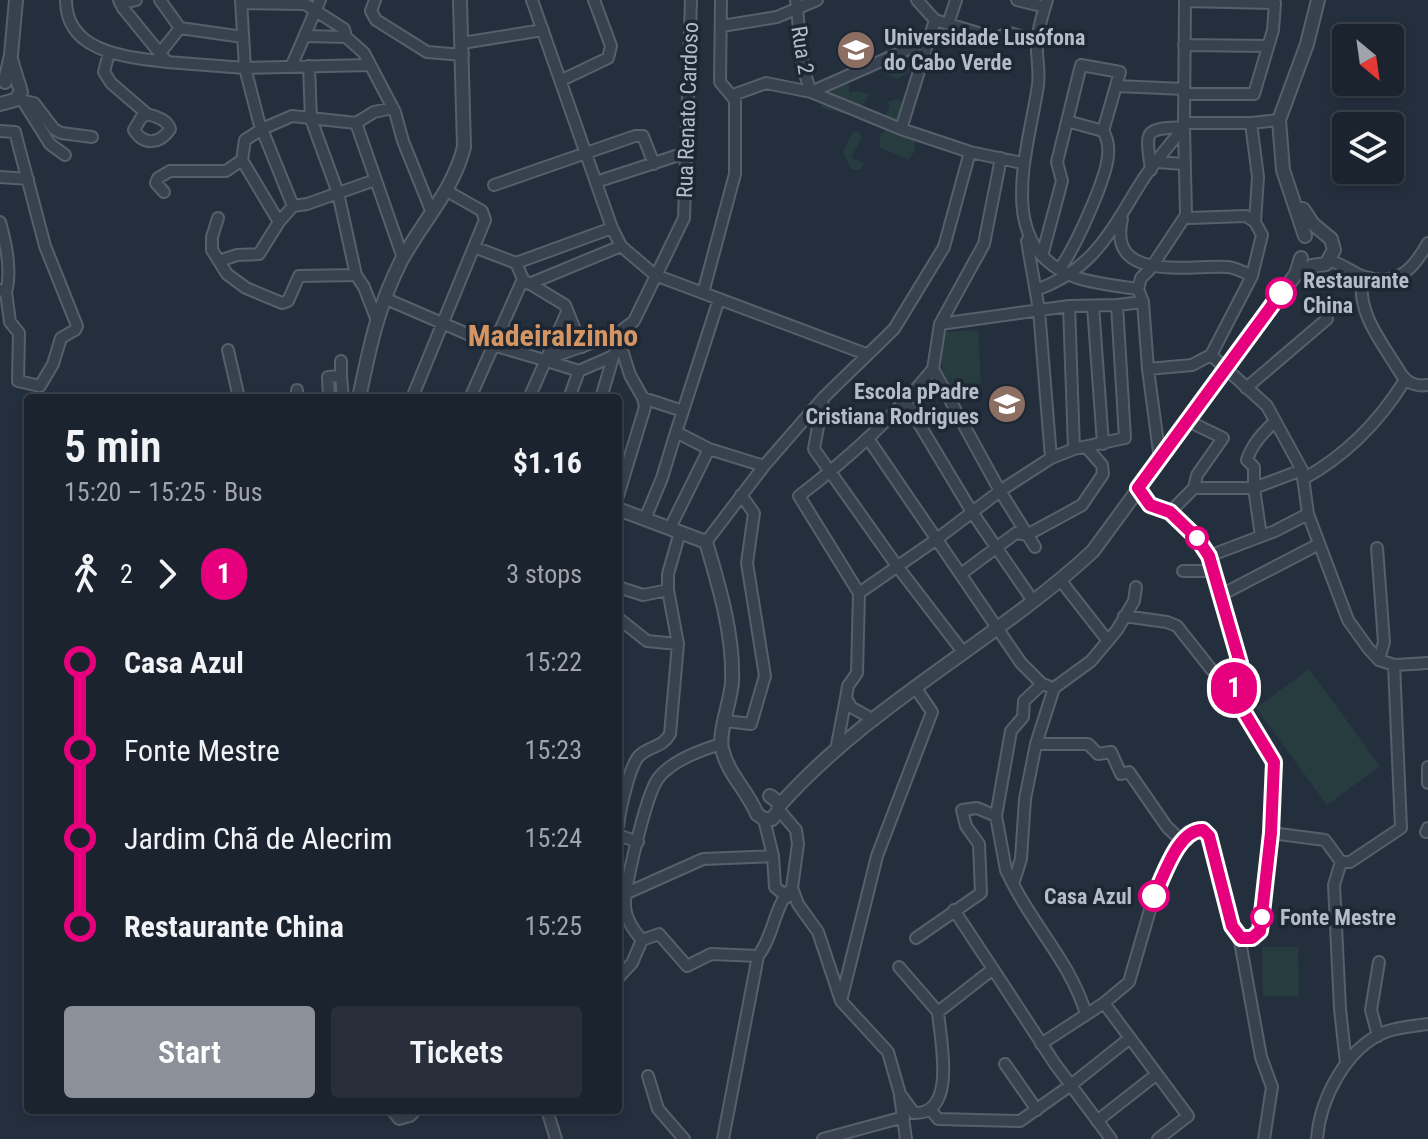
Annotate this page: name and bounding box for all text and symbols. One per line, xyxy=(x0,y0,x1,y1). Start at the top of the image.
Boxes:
street label: Rua Renato Cardoso xyxy=(672,22,703,198)
street label: Rua 2 xyxy=(786,24,819,76)
north arrow xyxy=(1332,24,1404,96)
map controls xyxy=(1332,24,1404,184)
place label: Universidade Lusófona do Cabo Verde xyxy=(884,25,1085,75)
school or university icon: Universidade Lusófona do Cabo Verde xyxy=(835,29,877,71)
button: layers xyxy=(1332,112,1404,184)
place label: Restaurante China xyxy=(1303,268,1409,318)
marker: Restaurante China xyxy=(1266,278,1296,308)
district label: Madeiralzinho xyxy=(468,318,638,353)
place label: Escola pPadre Cristiana Rodrigues xyxy=(805,379,979,429)
school or university icon: Escola pPadre Cristiana Rodrigues xyxy=(986,383,1028,425)
text: 5 min xyxy=(64,421,161,473)
text: $1.16 xyxy=(513,445,582,480)
text: 15:20 – 15:25 · Bus xyxy=(64,477,263,507)
unlabelled marker xyxy=(1186,527,1208,549)
icon: walk xyxy=(64,552,108,596)
icon: forward xyxy=(145,552,189,596)
text: 1 xyxy=(217,557,231,590)
text: 2 xyxy=(120,559,133,589)
text: 3 stops xyxy=(506,559,582,589)
text: Casa Azul xyxy=(124,645,244,680)
text: 15:22 xyxy=(525,647,582,677)
line badge: 1 xyxy=(1208,662,1260,714)
text: 1 xyxy=(1227,671,1241,704)
text: Fonte Mestre xyxy=(124,733,280,768)
text: 15:23 xyxy=(525,735,582,765)
text: Jardim Chã de Alecrim xyxy=(124,821,392,856)
text: 15:24 xyxy=(525,823,582,853)
marker: Casa Azul xyxy=(1139,881,1169,911)
place label: Casa Azul xyxy=(1044,884,1132,909)
place label: Fonte Mestre xyxy=(1280,905,1396,930)
marker: Fonte Mestre xyxy=(1251,906,1273,928)
text: Restaurante China xyxy=(124,909,344,944)
text: 15:25 xyxy=(525,911,582,941)
button: Start xyxy=(64,1006,315,1098)
button: Tickets xyxy=(331,1006,582,1098)

